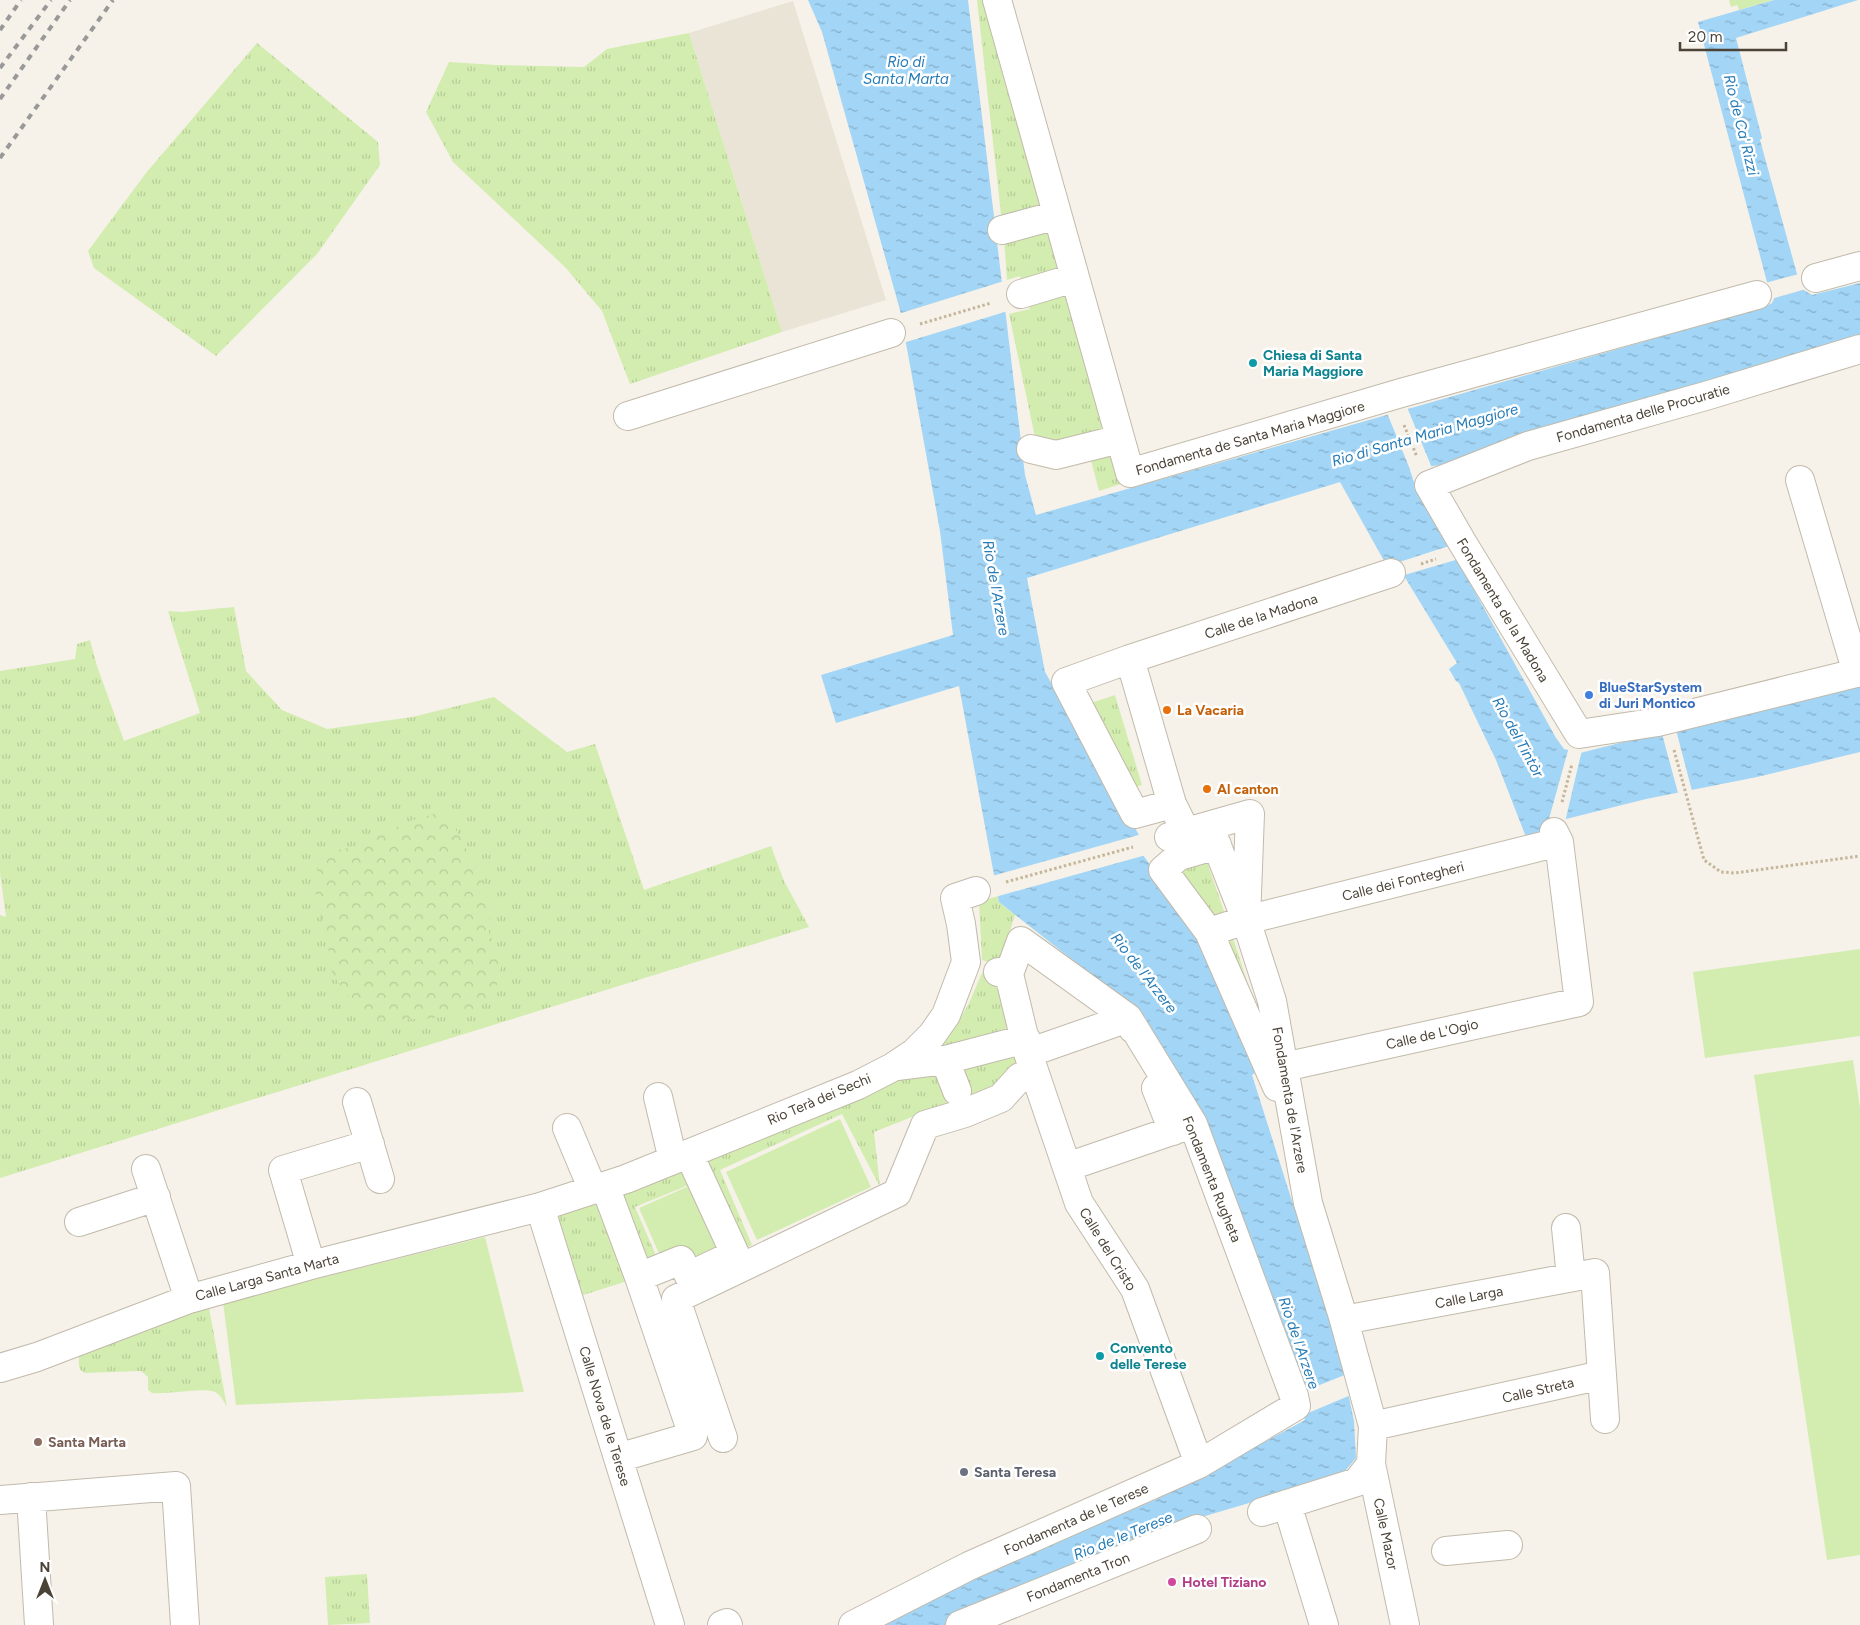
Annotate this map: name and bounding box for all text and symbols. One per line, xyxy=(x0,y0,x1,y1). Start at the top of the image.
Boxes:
scale bar xyxy=(1680,20,1786,52)
text: 20 m xyxy=(1688,28,1722,46)
water label: Rio di Santa Marta xyxy=(863,53,949,88)
water label: Rio de Ca' Rizzi xyxy=(1720,73,1762,178)
place label: Chiesa di Santa Maria Maggiore xyxy=(1263,347,1364,380)
marker: Chiesa di Santa Maria Maggiore xyxy=(1247,357,1259,369)
street label: Fondamenta delle Procuratie xyxy=(1555,380,1732,446)
street label: Fondamenta de Santa Maria Maggiore xyxy=(1134,397,1367,479)
water label: Rio di Santa Maria Maggiore xyxy=(1330,400,1520,470)
street label: Fondamenta de la Madona xyxy=(1453,535,1552,685)
water label: Rio de l'Arzere xyxy=(979,539,1013,637)
street label: Calle de la Madona xyxy=(1203,590,1320,643)
place label: BlueStarSystem di Juri Montico xyxy=(1599,679,1702,712)
marker: BlueStarSystem di Juri Montico xyxy=(1583,689,1595,701)
water label: Rio del Tintòr xyxy=(1489,694,1548,781)
place label: La Vacaria xyxy=(1177,702,1244,719)
marker: La Vacaria xyxy=(1161,704,1173,716)
place label: Al canton xyxy=(1217,781,1278,798)
marker: Al canton xyxy=(1201,783,1213,795)
street label: Calle dei Fontegheri xyxy=(1340,858,1466,905)
water label: Rio de l'Arzere xyxy=(1107,929,1181,1017)
street label: Calle de L'Ogio xyxy=(1384,1016,1480,1053)
street label: Fondamenta de l'Arzere xyxy=(1268,1026,1311,1175)
street label: Rio Terà dei Sechi xyxy=(765,1070,874,1129)
street label: Fondamenta Rugheta xyxy=(1178,1114,1245,1245)
street label: Calle del Cristo xyxy=(1075,1205,1140,1294)
street label: Calle Larga Santa Marta xyxy=(193,1250,341,1305)
street label: Calle Larga xyxy=(1434,1283,1505,1312)
water label: Rio de l'Arzere xyxy=(1275,1294,1323,1392)
place label: Convento delle Terese xyxy=(1110,1340,1187,1373)
street label: Calle Nova de le Terese xyxy=(575,1344,634,1489)
marker: Convento delle Terese xyxy=(1094,1350,1106,1362)
street label: Calle Streta xyxy=(1501,1374,1576,1407)
place label: Santa Marta xyxy=(48,1434,126,1451)
marker: Santa Marta xyxy=(32,1436,44,1448)
place label: Santa Teresa xyxy=(974,1464,1056,1481)
marker: Santa Teresa xyxy=(958,1466,970,1478)
street label: Fondamenta de le Terese xyxy=(1001,1480,1151,1559)
street label: Calle Mazor xyxy=(1370,1497,1401,1572)
water label: Rio de le Terese xyxy=(1071,1508,1175,1564)
street label: Fondamenta Tron xyxy=(1024,1549,1132,1606)
north arrow xyxy=(20,1555,70,1605)
text: N xyxy=(40,1559,50,1576)
place label: Hotel Tiziano xyxy=(1182,1574,1266,1591)
marker: Hotel Tiziano xyxy=(1166,1576,1178,1588)

